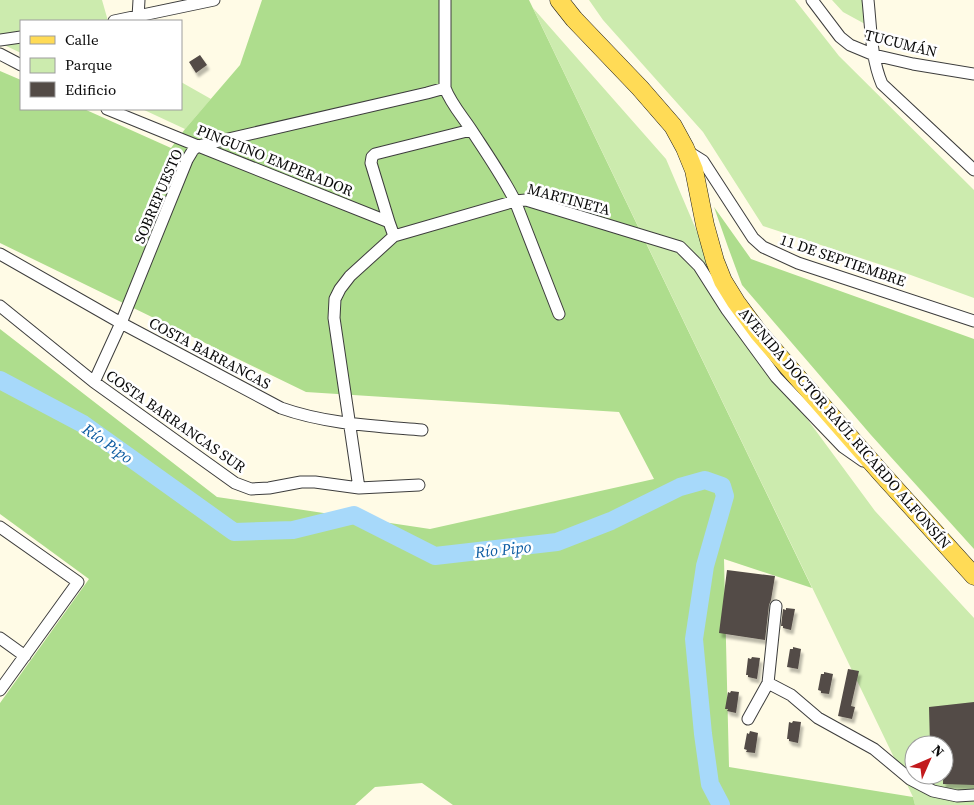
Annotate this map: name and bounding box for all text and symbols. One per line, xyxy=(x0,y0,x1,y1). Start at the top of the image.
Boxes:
legend xyxy=(20,20,182,110)
street label: TUCUMÁN xyxy=(863,24,939,62)
text: Calle xyxy=(65,29,99,50)
text: Parque xyxy=(65,54,113,75)
text: Edificio xyxy=(65,79,116,100)
street label: PINGUINO EMPERADOR xyxy=(194,119,356,201)
street label: SOBREPUESTO xyxy=(129,145,187,247)
street label: MARTINETA xyxy=(525,178,613,220)
street label: 11 DE SEPTIEMBRE xyxy=(777,229,909,291)
street label: AVENIDA DOCTOR RAÚL RICARDO ALFONSÍN xyxy=(734,303,956,553)
street label: COSTA BARRANCAS xyxy=(145,312,275,394)
street label: COSTA BARRANCAS SUR xyxy=(102,365,250,477)
water label: Río Pipo xyxy=(78,417,138,468)
water label: Río Pipo xyxy=(473,535,533,563)
north arrow xyxy=(904,735,954,785)
text: N xyxy=(928,740,949,761)

